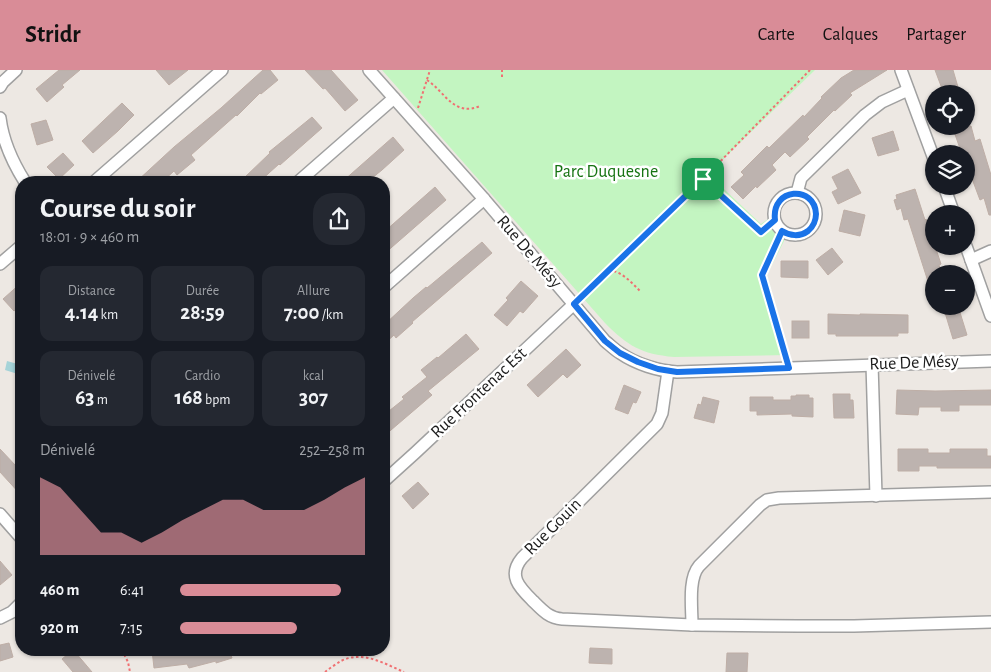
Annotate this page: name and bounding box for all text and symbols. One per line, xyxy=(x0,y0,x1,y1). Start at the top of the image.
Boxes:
text: Stridr xyxy=(25,23,81,47)
text: Carte xyxy=(758,26,795,44)
text: Calques xyxy=(823,26,878,44)
text: Partager xyxy=(906,26,966,44)
map controls xyxy=(925,85,975,315)
button: locate xyxy=(925,85,975,135)
button: layers xyxy=(925,145,975,195)
pin xyxy=(682,158,724,200)
park label: Parc Duquesne xyxy=(554,163,658,181)
icon: arrive xyxy=(689,165,717,193)
button: share xyxy=(313,193,365,245)
text: Course du soir xyxy=(40,195,195,223)
button: + xyxy=(925,205,975,255)
street label: Rue De Mésy xyxy=(493,212,565,292)
text: 18:01 · 9 × 460 m xyxy=(40,229,139,245)
button: − xyxy=(925,265,975,315)
text: Distance xyxy=(68,284,115,298)
text: Durée xyxy=(186,284,219,298)
text: Allure xyxy=(297,284,330,298)
text: 4.14 xyxy=(65,302,98,323)
text: 28:59 xyxy=(180,302,225,323)
text: 7:00 xyxy=(284,302,319,323)
text: km xyxy=(98,308,118,322)
text: /km xyxy=(319,308,343,322)
street label: Rue Frontenac Est xyxy=(428,344,530,442)
street label: Rue De Mésy xyxy=(869,352,959,374)
text: Dénivelé xyxy=(67,369,116,383)
text: Cardio xyxy=(185,369,220,383)
text: kcal xyxy=(303,369,324,383)
text: 63 xyxy=(75,387,94,408)
text: 168 xyxy=(175,387,203,408)
text: 307 xyxy=(299,387,328,408)
text: m xyxy=(94,393,108,407)
text: bpm xyxy=(203,393,230,407)
text: Dénivelé xyxy=(40,442,95,458)
text: 252–258 m xyxy=(299,442,365,458)
street label: Rue Gouin xyxy=(521,495,585,559)
text: 460 m xyxy=(40,582,79,598)
text: 6:41 xyxy=(120,582,144,598)
text: 920 m xyxy=(40,620,79,636)
text: 7:15 xyxy=(120,620,143,636)

